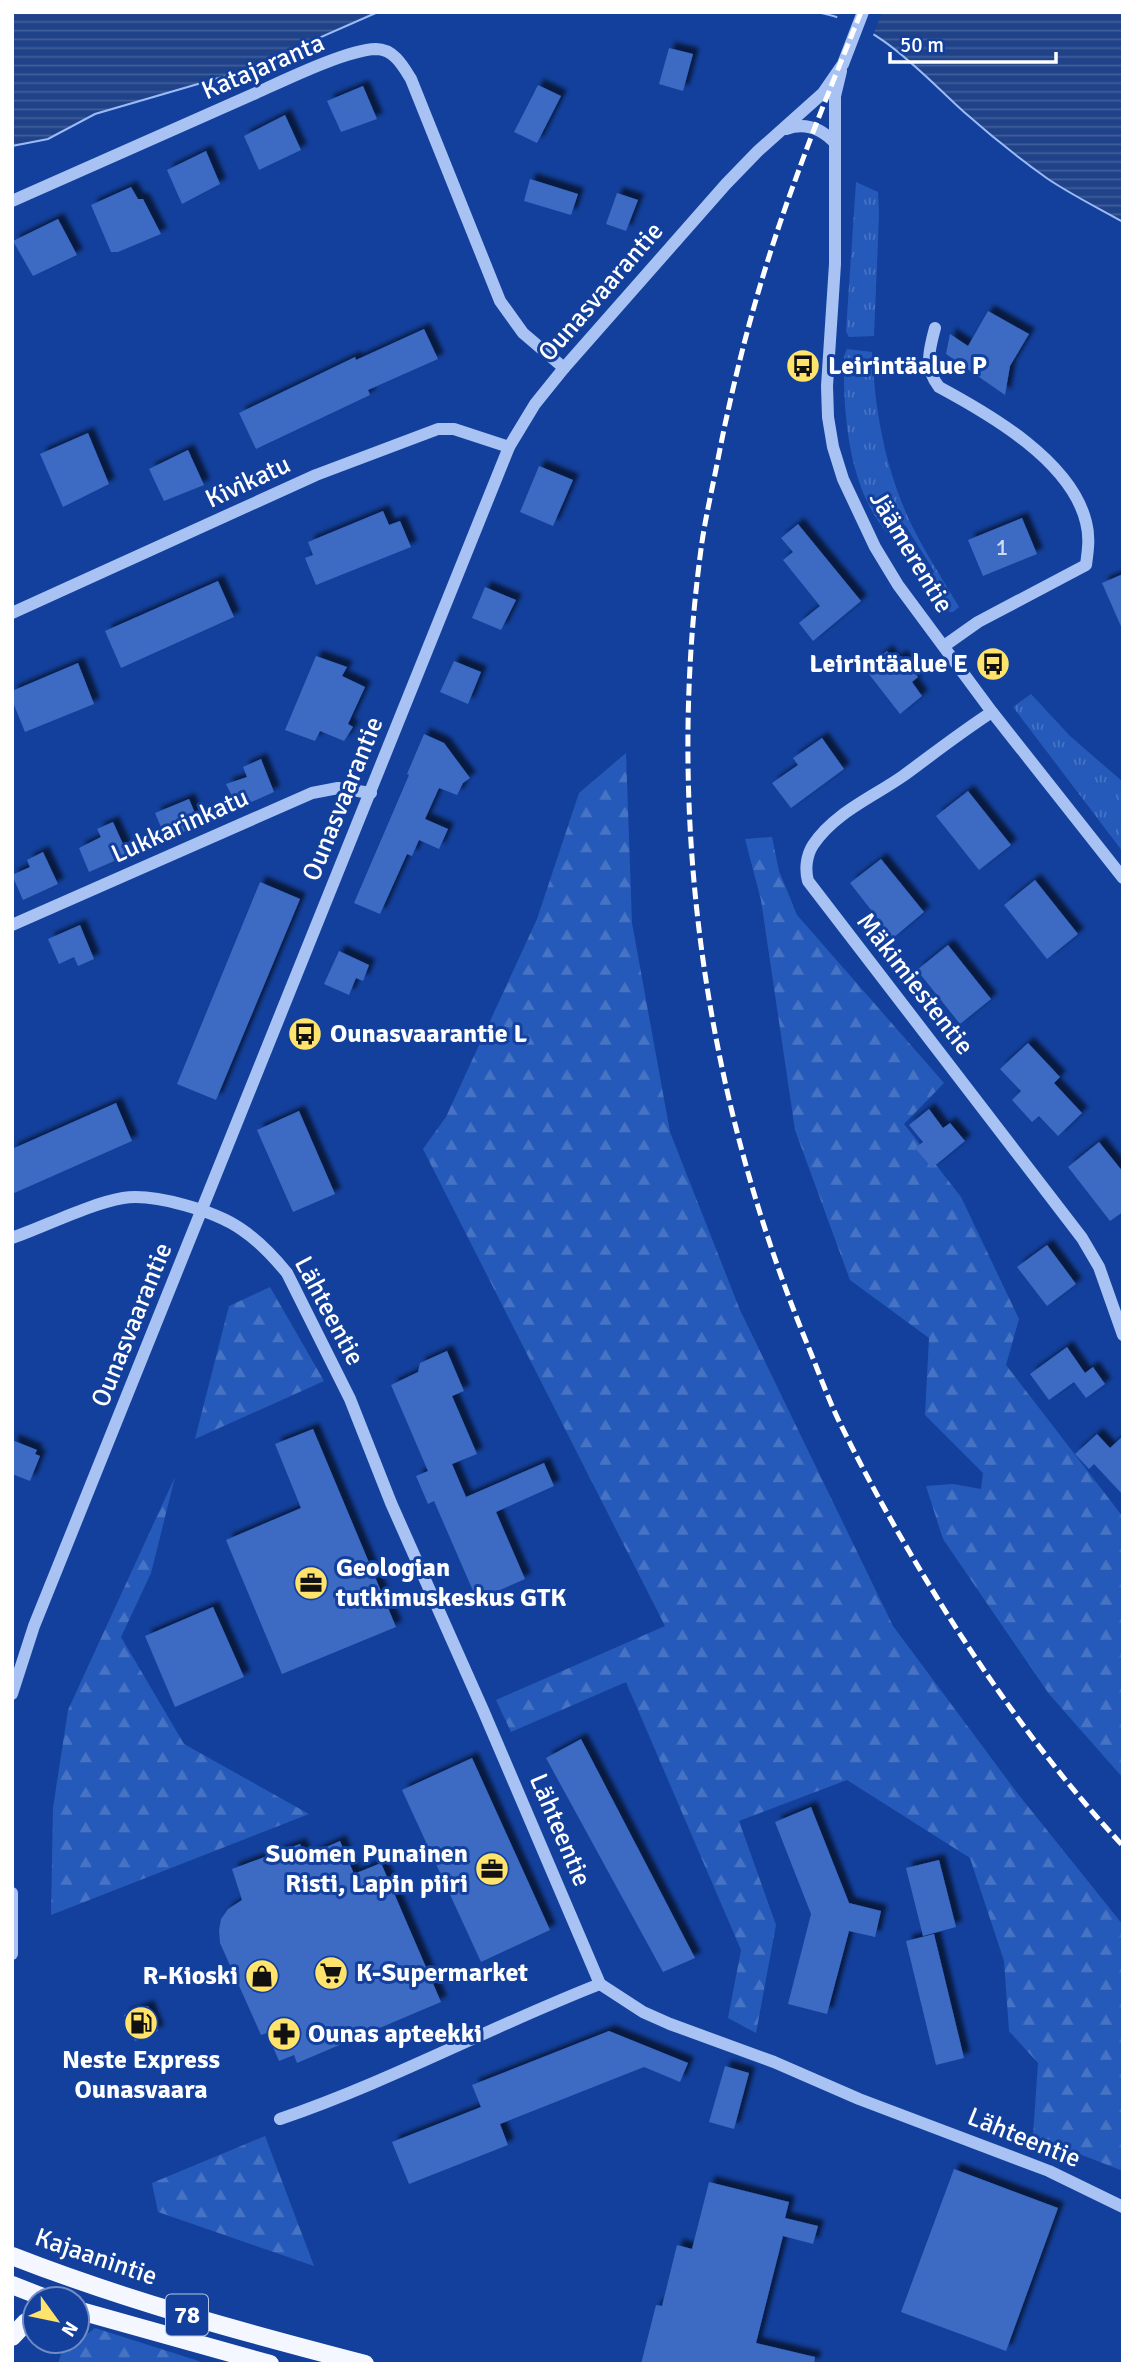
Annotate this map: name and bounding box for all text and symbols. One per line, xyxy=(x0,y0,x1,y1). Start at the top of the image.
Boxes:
scale bar xyxy=(890,21,1056,65)
street label: Katajaranta xyxy=(197,27,329,107)
text: 50 m xyxy=(900,32,944,58)
street label: Ounasvaarantie xyxy=(532,216,670,368)
bus stop icon: Leirintäalue P xyxy=(784,347,822,385)
place label: Leirintäalue P xyxy=(828,350,987,382)
street label: Kivikatu xyxy=(200,448,296,516)
street label: Jäämerentie xyxy=(862,485,960,619)
house number: 1 xyxy=(996,533,1008,562)
bus stop icon: Leirintäalue E xyxy=(974,645,1012,683)
place label: Leirintäalue E xyxy=(809,648,968,680)
street label: Ounasvaarantie xyxy=(296,712,390,886)
street label: Lukkarinkatu xyxy=(106,782,254,870)
street label: Mäkimiestentie xyxy=(850,907,980,1061)
bus stop icon: Ounasvaarantie L xyxy=(286,1015,324,1053)
place label: Ounasvaarantie L xyxy=(330,1018,527,1050)
street label: Ounasvaarantie xyxy=(85,1238,179,1412)
street label: Lähteentie xyxy=(287,1251,371,1371)
place label: Geologian tutkimuskeskus GTK xyxy=(335,1552,567,1614)
office icon: Geologian tutkimuskeskus GTK xyxy=(292,1564,330,1602)
street label: Lähteentie xyxy=(522,1769,598,1891)
place label: Suomen Punainen Risti, Lapin piiri xyxy=(266,1838,468,1900)
office icon: Suomen Punainen Risti, Lapin piiri xyxy=(473,1850,511,1888)
supermarket icon: K-Supermarket xyxy=(312,1954,350,1992)
shop icon: R-Kioski xyxy=(243,1957,281,1995)
place label: K-Supermarket xyxy=(356,1957,528,1989)
place label: R-Kioski xyxy=(142,1960,238,1992)
fuel station icon: Neste Express Ounasvaara xyxy=(122,2004,160,2042)
pharmacy icon: Ounas apteekki xyxy=(265,2015,303,2053)
place label: Ounas apteekki xyxy=(308,2018,482,2050)
place label: Neste Express Ounasvaara xyxy=(62,2044,220,2106)
street label: Lähteentie xyxy=(963,2101,1085,2175)
street label: Kajaanintie xyxy=(31,2221,161,2293)
north arrow xyxy=(21,2285,91,2355)
road number: 78 xyxy=(166,2294,208,2336)
text: N xyxy=(56,2317,83,2341)

